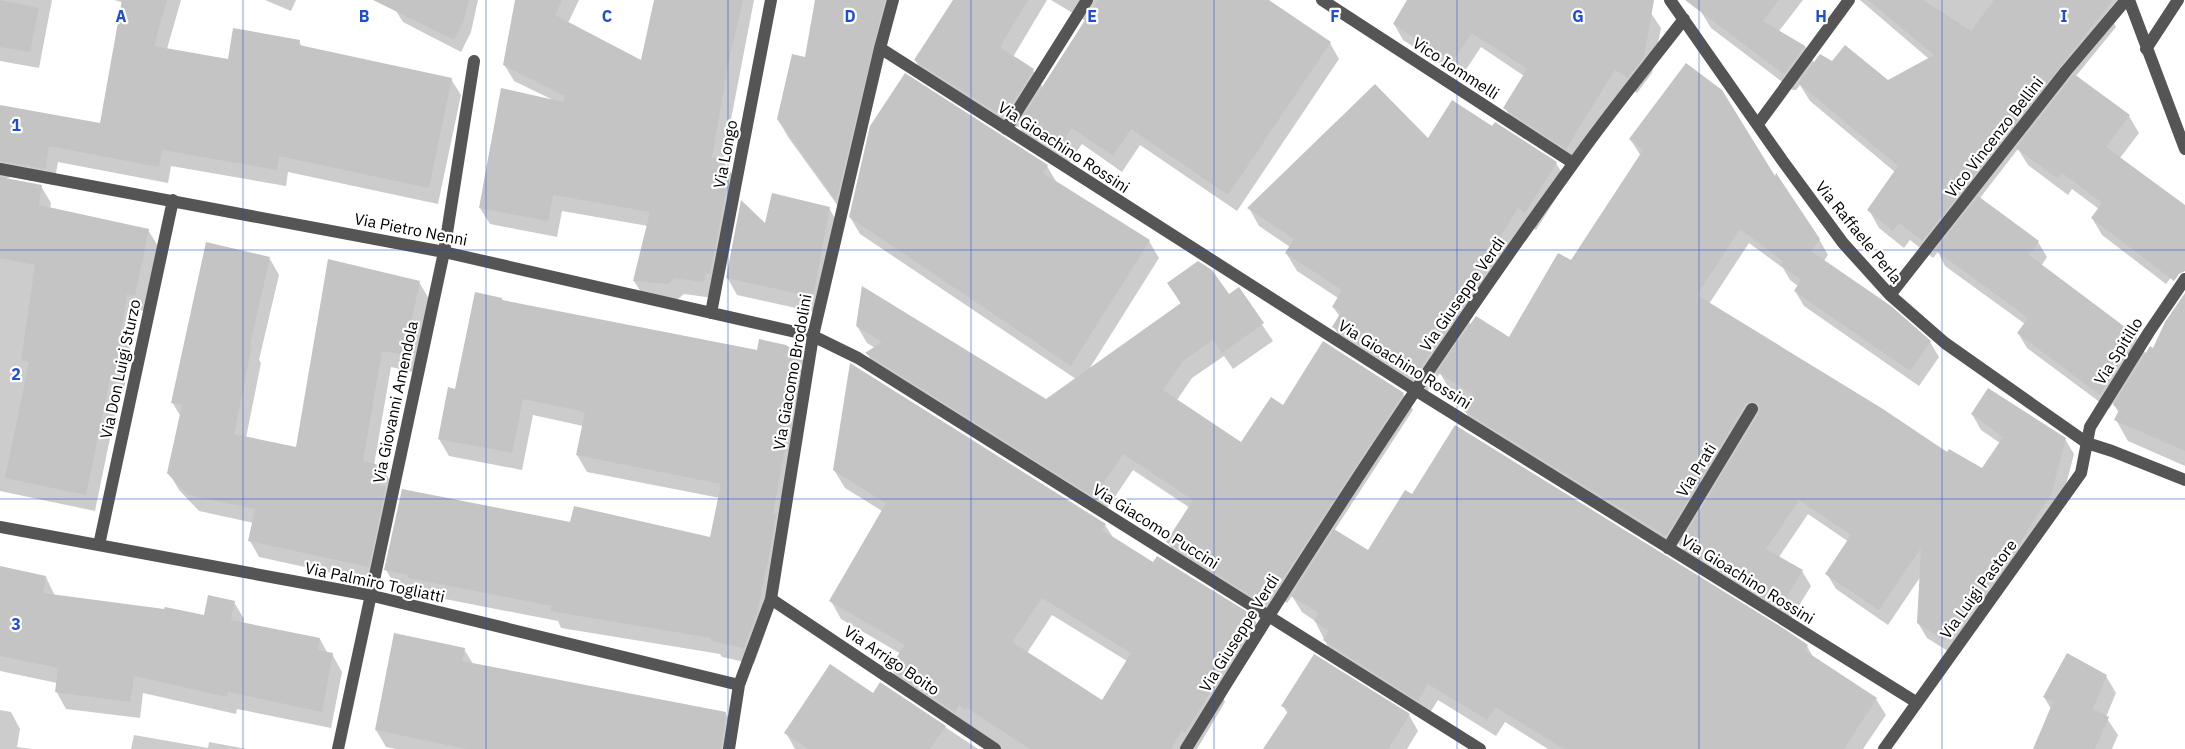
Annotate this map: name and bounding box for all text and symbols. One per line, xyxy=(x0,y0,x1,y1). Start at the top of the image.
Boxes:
text: A xyxy=(116,6,127,26)
text: B xyxy=(359,6,370,26)
text: C xyxy=(602,6,612,26)
text: D xyxy=(844,6,856,26)
text: E xyxy=(1087,6,1097,26)
text: F xyxy=(1330,6,1340,26)
text: G xyxy=(1572,6,1584,26)
text: H xyxy=(1815,6,1827,26)
text: I xyxy=(2061,6,2068,26)
street label: Vico Iommelli xyxy=(1409,33,1503,103)
street label: Vico Vincenzo Bellini xyxy=(1941,73,2047,201)
street label: Via Gioachino Rossini xyxy=(994,97,1134,197)
text: 1 xyxy=(11,115,21,135)
street label: Via Longo xyxy=(709,118,741,190)
street label: Via Raffaele Perla xyxy=(1812,177,1907,288)
street label: Via Pietro Nenni xyxy=(353,208,469,250)
street label: Via Giuseppe Verdi xyxy=(1415,233,1509,355)
street label: Via Giacomo Brodolini xyxy=(768,292,816,452)
street label: Via Don Luigi Sturzo xyxy=(95,297,145,440)
street label: Via Spitillo xyxy=(2089,314,2147,388)
street label: Via Gioachino Rossini xyxy=(1335,315,1475,413)
street label: Via Giovanni Amendola xyxy=(368,319,422,485)
text: 2 xyxy=(11,364,21,384)
street label: Via Prati xyxy=(1672,439,1720,501)
street label: Via Giacomo Puccini xyxy=(1089,479,1223,573)
street label: Via Gioachino Rossini xyxy=(1678,530,1818,628)
street label: Via Luigi Pastore xyxy=(1935,535,2021,643)
street label: Via Palmiro Togliatti xyxy=(303,557,447,607)
street label: Via Giuseppe Verdi xyxy=(1195,570,1283,696)
text: 3 xyxy=(11,614,21,634)
street label: Via Arrigo Boito xyxy=(840,621,944,699)

